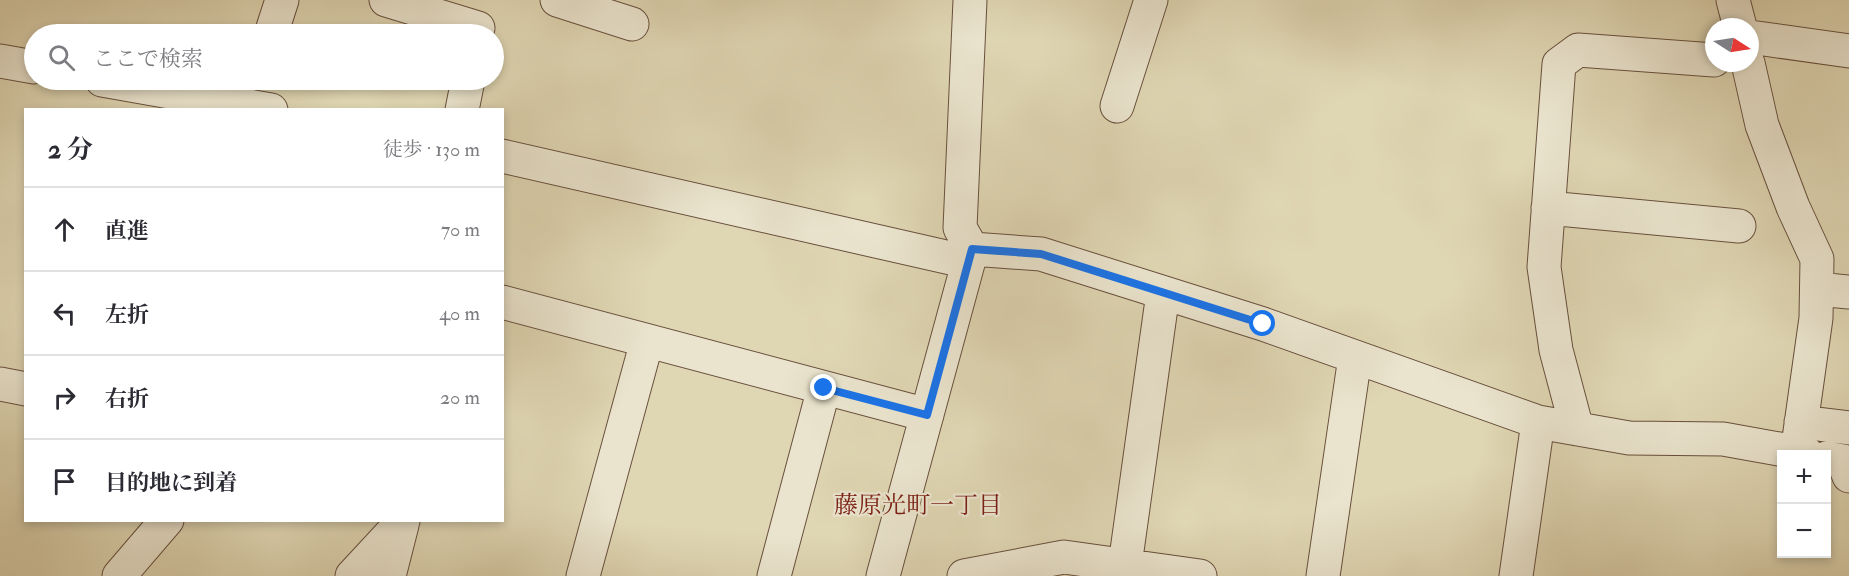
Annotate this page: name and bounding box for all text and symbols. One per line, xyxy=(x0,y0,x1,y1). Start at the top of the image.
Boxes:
north arrow xyxy=(1705,18,1759,72)
search box xyxy=(24,24,504,90)
icon: search xyxy=(45,41,78,74)
text: ここで検索 xyxy=(93,45,203,73)
text: 2 分 xyxy=(48,134,93,166)
text: 徒歩 · 130 m xyxy=(383,137,480,162)
icon: ahead xyxy=(48,213,81,246)
text: 直進 xyxy=(105,217,149,245)
text: 70 m xyxy=(441,217,480,242)
icon: left xyxy=(48,297,81,330)
text: 左折 xyxy=(105,301,149,329)
text: 40 m xyxy=(439,301,480,326)
route start xyxy=(1249,310,1275,336)
route end xyxy=(810,374,836,400)
icon: right xyxy=(48,381,81,414)
text: 右折 xyxy=(105,385,149,413)
text: 20 m xyxy=(440,385,480,410)
map controls xyxy=(1777,450,1831,558)
button: + xyxy=(1777,450,1831,504)
icon: arrive xyxy=(48,465,81,498)
text: 目的地に到着 xyxy=(105,469,237,497)
district label: 藤原光町一丁目 xyxy=(834,490,1002,521)
button: − xyxy=(1777,504,1831,558)

